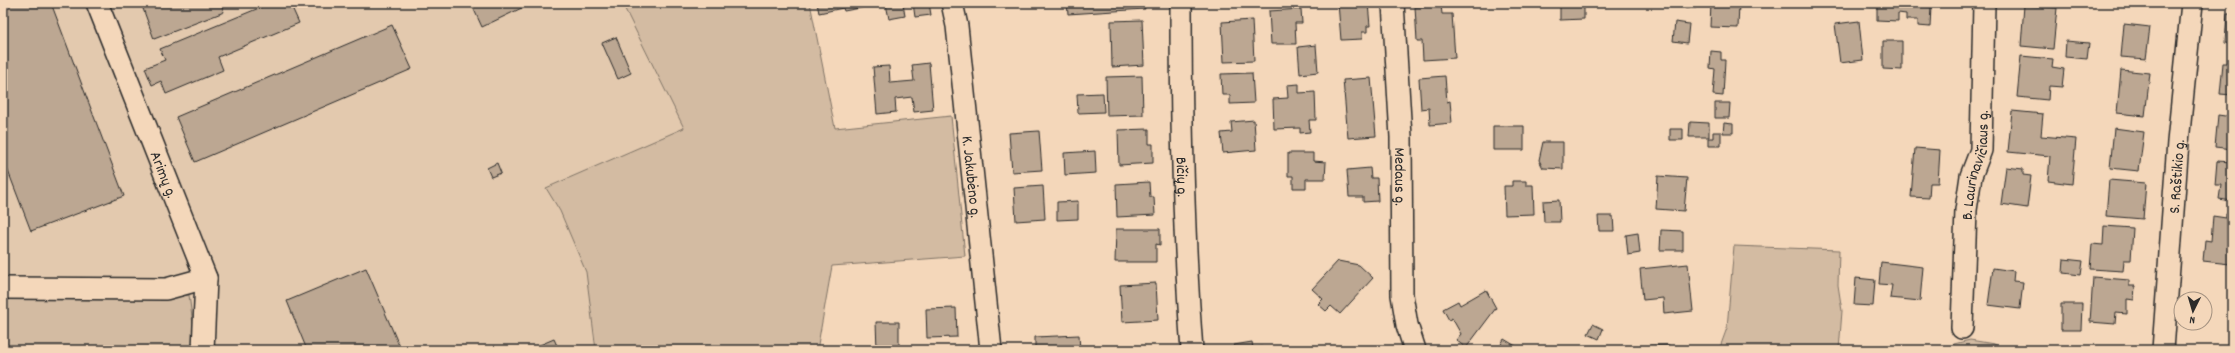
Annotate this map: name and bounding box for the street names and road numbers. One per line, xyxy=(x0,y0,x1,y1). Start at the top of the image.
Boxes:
street label: B. Laurinavičiaus g. xyxy=(1957,110,1996,221)
street label: K. Jakubėno g. xyxy=(955,135,986,219)
street label: S. Raštikio g. xyxy=(2164,138,2192,215)
street label: Medaus g. xyxy=(1387,147,1410,206)
street label: Arimų g. xyxy=(143,148,182,202)
street label: Bičių g. xyxy=(1169,157,1193,197)

